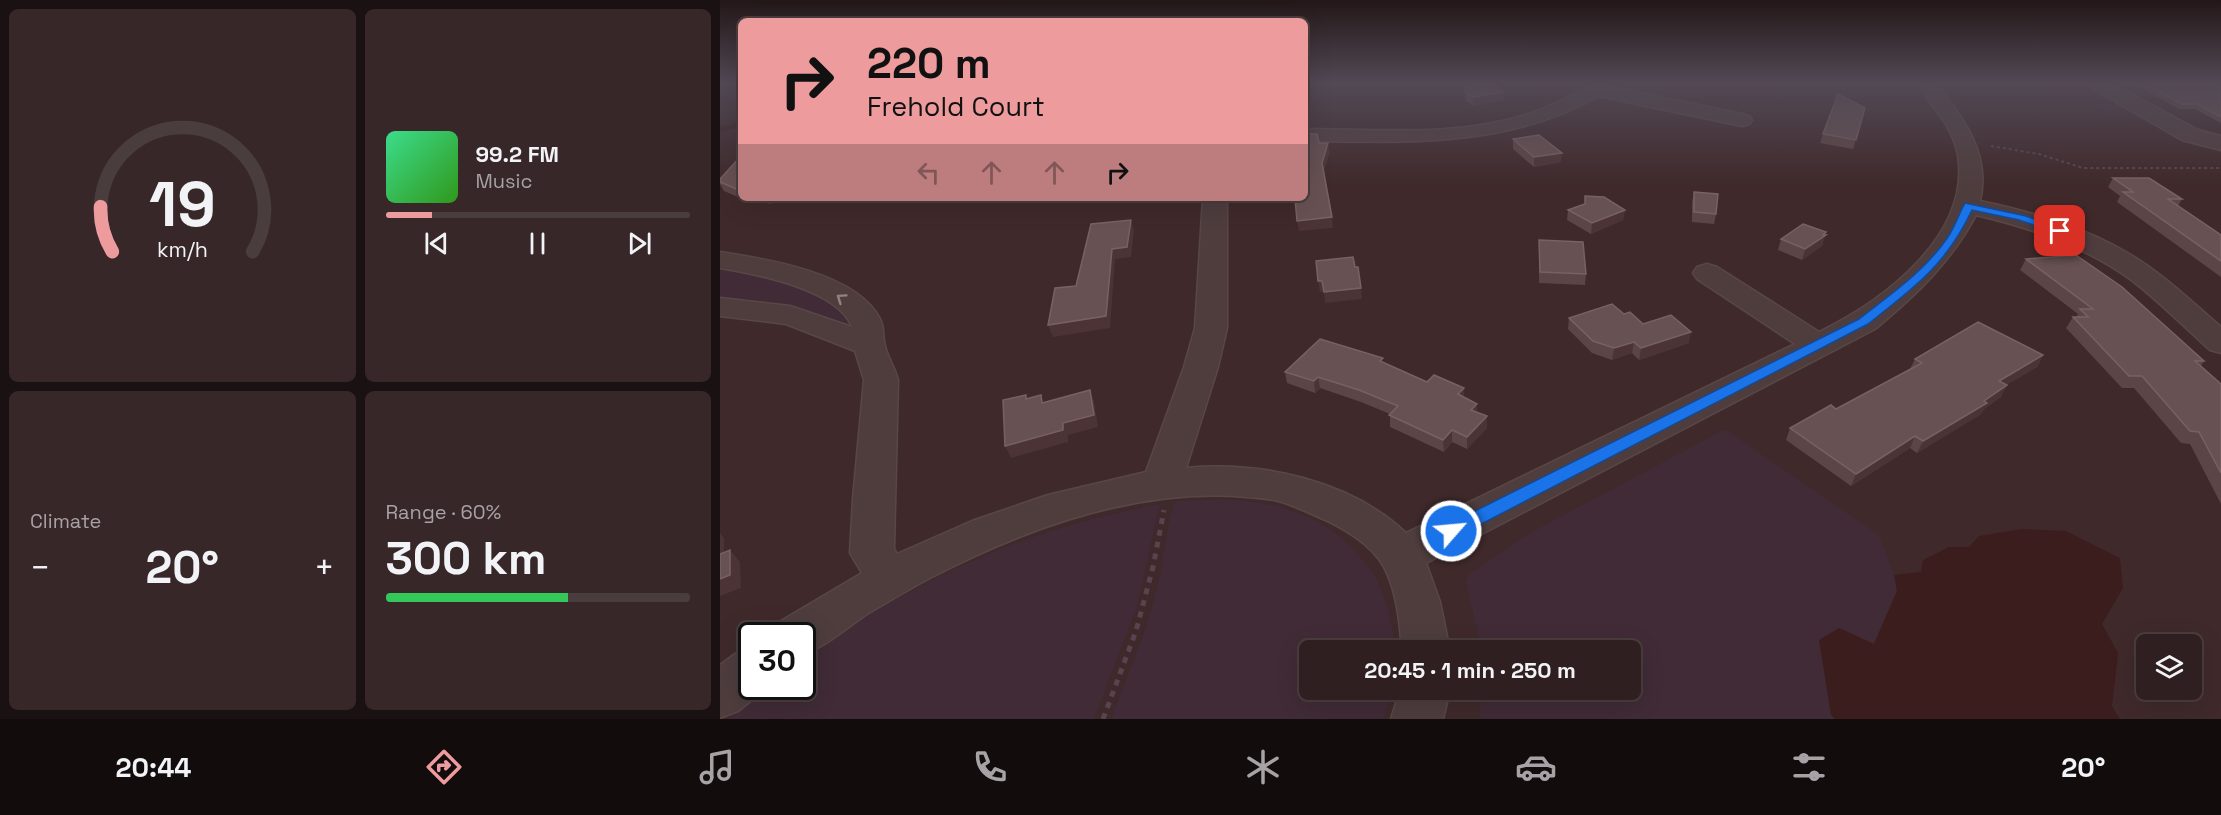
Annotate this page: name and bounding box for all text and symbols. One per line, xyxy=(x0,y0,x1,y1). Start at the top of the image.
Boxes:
text: 220 m xyxy=(867,37,991,90)
icon: right xyxy=(768,42,846,120)
text: Frehold Court xyxy=(867,89,1045,124)
text: 99.2 FM xyxy=(476,140,559,168)
icon: left xyxy=(912,156,945,189)
icon: ahead xyxy=(975,156,1008,189)
icon: ahead xyxy=(1038,156,1071,189)
icon: right xyxy=(1101,156,1134,189)
text: 19 xyxy=(149,166,216,245)
text: Music xyxy=(476,168,532,194)
pin xyxy=(2034,205,2085,256)
icon: arrive xyxy=(2043,214,2076,247)
icon: previous xyxy=(420,227,453,260)
icon: pause xyxy=(521,227,554,260)
icon: next xyxy=(623,227,656,260)
text: km/h xyxy=(157,237,208,264)
one-way arrow xyxy=(837,294,848,305)
text: Range · 60% xyxy=(386,499,501,525)
position arrow xyxy=(1419,499,1483,563)
text: Climate xyxy=(30,508,101,534)
text: 300 km xyxy=(386,530,546,587)
text: 20° xyxy=(145,539,219,596)
text: − xyxy=(30,547,50,589)
text: + xyxy=(314,547,335,589)
speed limit sign: 30 xyxy=(738,622,816,700)
map controls xyxy=(2136,634,2202,700)
button: layers xyxy=(2136,634,2202,700)
text: 20:45 · 1 min · 250 m xyxy=(1364,656,1576,684)
icon: directions xyxy=(423,746,465,788)
icon: music xyxy=(696,746,738,788)
icon: phone xyxy=(969,746,1011,788)
icon: climate xyxy=(1242,746,1284,788)
icon: car xyxy=(1515,746,1557,788)
icon: filters xyxy=(1788,746,1830,788)
text: 20:44 xyxy=(116,750,191,785)
text: 20° xyxy=(2061,750,2105,785)

